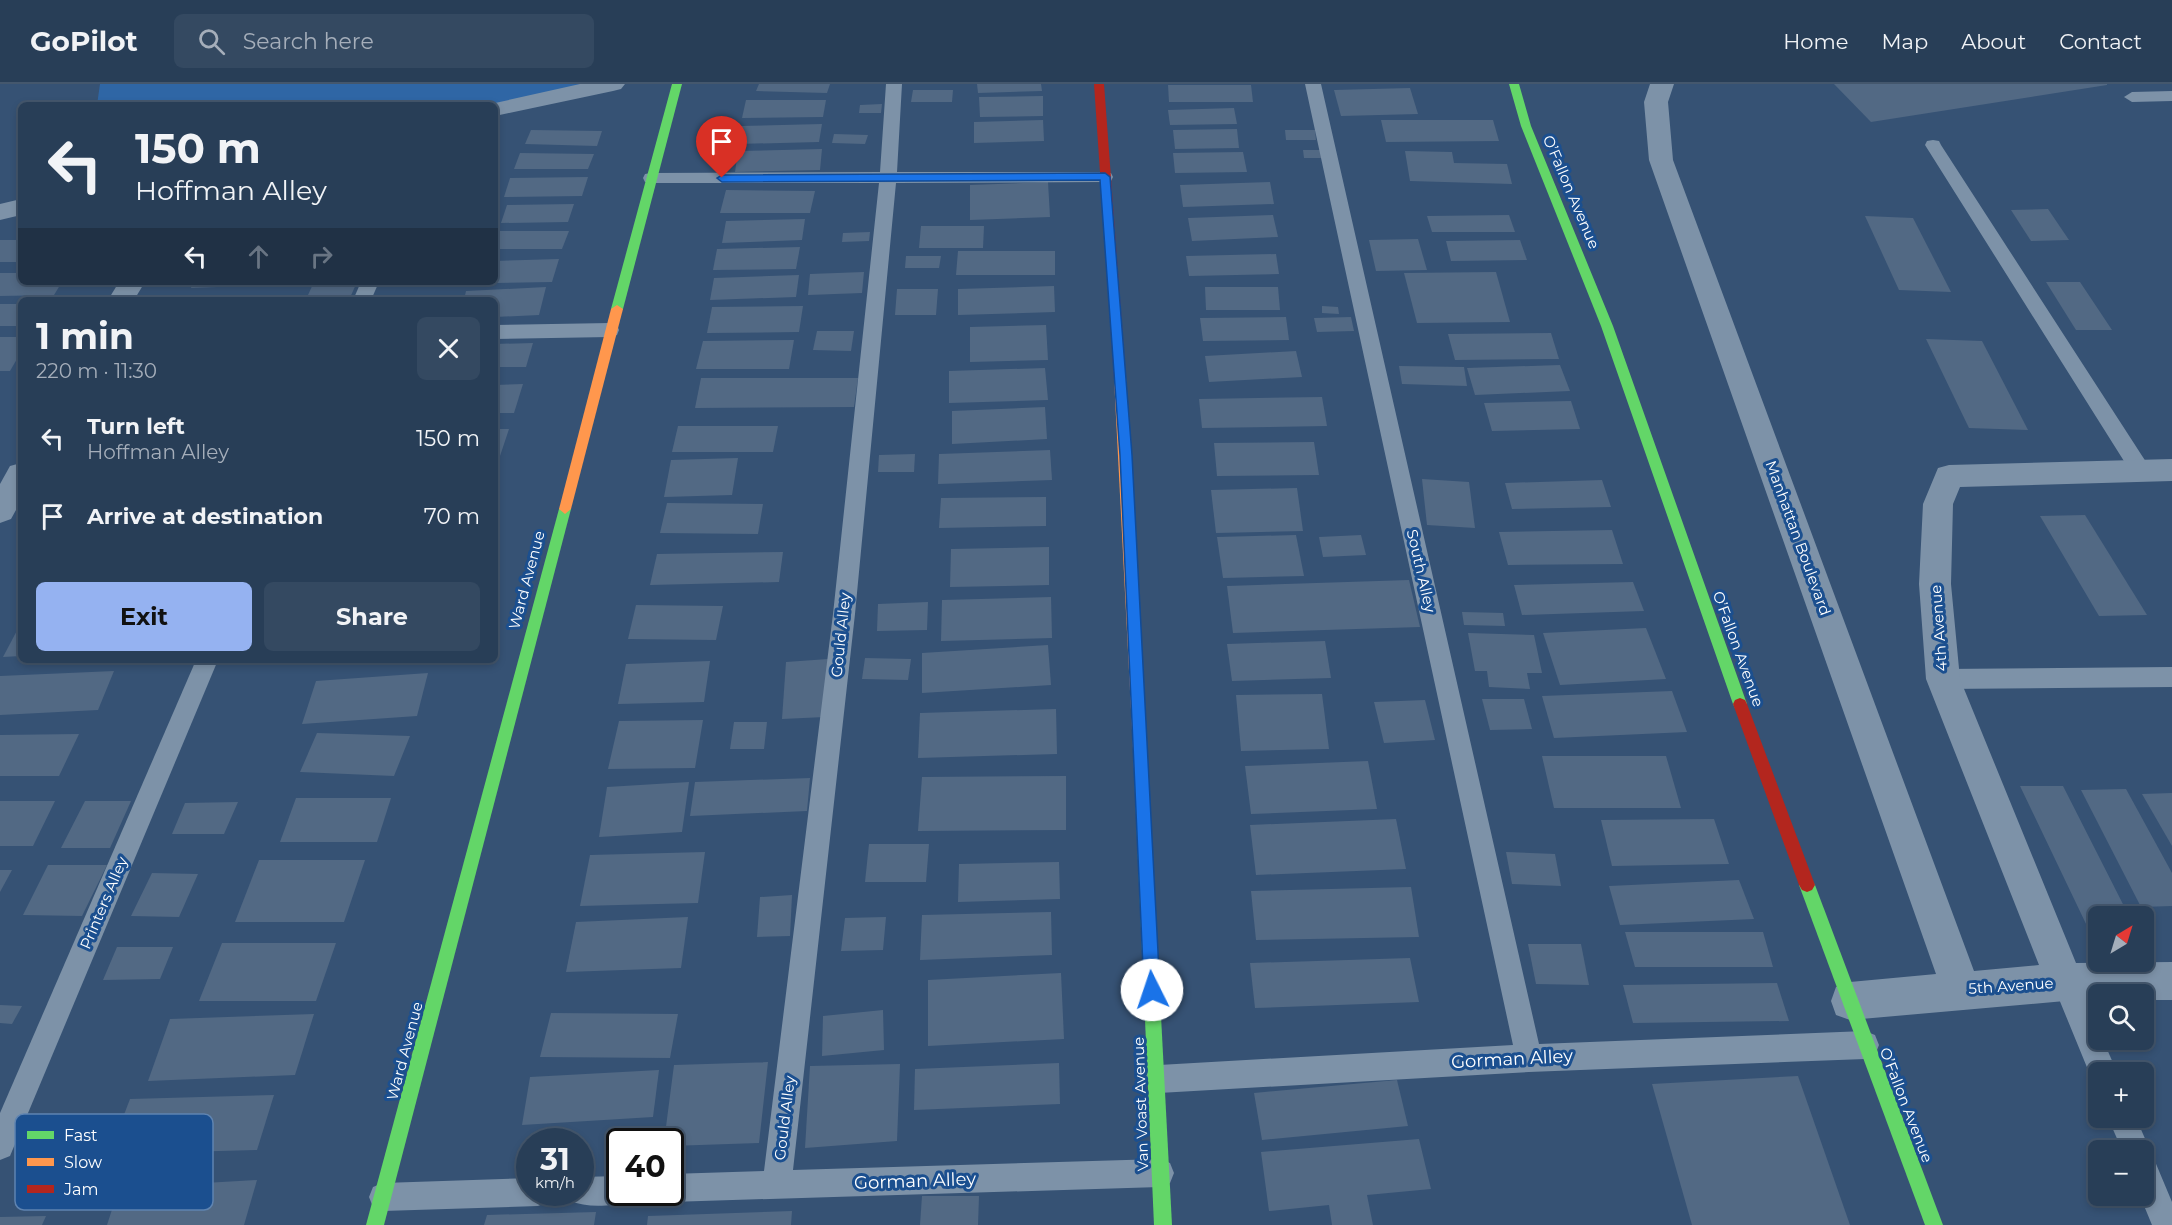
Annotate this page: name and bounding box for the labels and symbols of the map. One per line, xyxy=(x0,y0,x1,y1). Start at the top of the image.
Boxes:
pin xyxy=(696,116,747,178)
street label: O’Fallon Avenue xyxy=(1539,132,1604,252)
street label: Manhattan Boulevard xyxy=(1762,458,1835,618)
street label: South Alley xyxy=(1403,527,1440,615)
street label: Ward Avenue xyxy=(504,529,549,631)
street label: 4th Avenue xyxy=(1926,584,1951,672)
street label: O’Fallon Avenue xyxy=(1709,588,1768,709)
street label: Gould Alley xyxy=(827,591,854,678)
street label: Printers Alley xyxy=(76,853,132,952)
north arrow xyxy=(2088,906,2154,972)
position arrow xyxy=(1120,958,1184,1022)
street label: 5th Avenue xyxy=(1968,973,2054,998)
street label: Ward Avenue xyxy=(382,1000,427,1102)
street label: Van Voast Avenue xyxy=(1129,1037,1152,1171)
street label: Gorman Alley xyxy=(1451,1045,1574,1073)
street label: O’Fallon Avenue xyxy=(1876,1045,1937,1165)
street label: Gould Alley xyxy=(770,1074,799,1161)
legend xyxy=(15,1114,213,1210)
text: Fast xyxy=(64,1126,98,1145)
speed limit sign: 40 xyxy=(606,1128,684,1206)
text: Slow xyxy=(64,1153,102,1172)
street label: Gorman Alley xyxy=(854,1168,977,1194)
text: Jam xyxy=(63,1180,98,1199)

